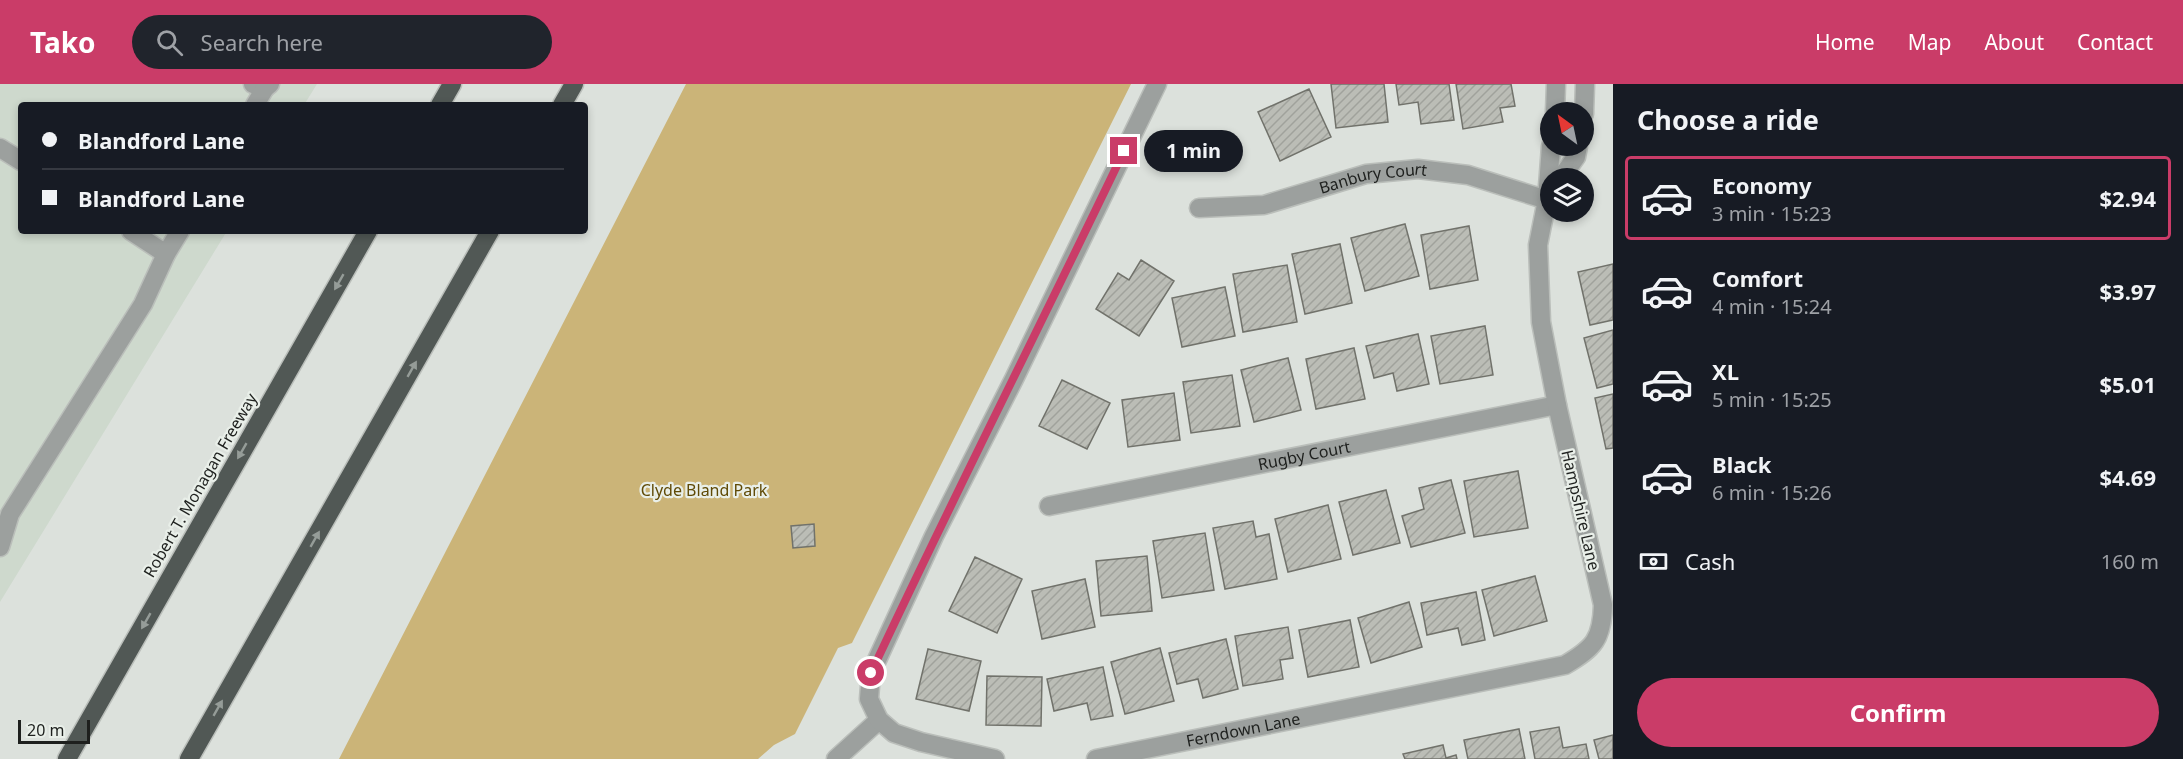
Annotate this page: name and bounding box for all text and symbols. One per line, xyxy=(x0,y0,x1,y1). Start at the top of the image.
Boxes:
search box xyxy=(132,15,552,69)
text: Tako xyxy=(30,23,96,61)
icon: search xyxy=(153,26,186,59)
text: Search here xyxy=(201,27,323,57)
text: Home xyxy=(1815,28,1875,56)
text: Map xyxy=(1908,28,1951,56)
text: About xyxy=(1984,28,2044,56)
text: Contact xyxy=(2077,28,2153,56)
text: Choose a ride xyxy=(1637,101,1819,138)
north arrow xyxy=(1540,102,1594,156)
map controls xyxy=(1540,102,1594,222)
text: Blandford Lane xyxy=(78,125,245,155)
callout: 1 min xyxy=(1145,130,1244,172)
route end xyxy=(1110,137,1137,164)
text: 1 min xyxy=(1166,137,1221,164)
street label: Banbury Court xyxy=(1316,158,1429,199)
button: layers xyxy=(1540,168,1594,222)
text: Economy xyxy=(1712,170,1811,200)
icon: car xyxy=(1640,171,1694,225)
text: Blandford Lane xyxy=(78,183,245,213)
text: $2.94 xyxy=(2099,183,2156,213)
text: 3 min · 15:23 xyxy=(1712,200,1832,227)
text: Comfort xyxy=(1712,263,1803,293)
icon: car xyxy=(1640,264,1694,318)
one-way arrow xyxy=(334,274,344,291)
text: $3.97 xyxy=(2099,276,2156,306)
text: 4 min · 15:24 xyxy=(1712,293,1832,320)
text: XL xyxy=(1712,356,1739,386)
icon: car xyxy=(1640,357,1694,411)
one-way arrow xyxy=(406,361,416,378)
text: $5.01 xyxy=(2099,369,2156,399)
text: 5 min · 15:25 xyxy=(1712,386,1832,413)
street label: Robert T. Monagan Freeway xyxy=(138,388,262,581)
street label: Rugby Court xyxy=(1256,435,1352,475)
one-way arrow xyxy=(237,443,248,459)
street label: Hampshire Lane xyxy=(1556,448,1606,572)
text: Black xyxy=(1712,449,1771,479)
icon: car xyxy=(1640,450,1694,504)
text: $4.69 xyxy=(2099,462,2156,492)
park label: Clyde Bland Park xyxy=(641,479,768,501)
text: 6 min · 15:26 xyxy=(1712,479,1832,506)
one-way arrow xyxy=(310,530,320,547)
icon: cash xyxy=(1637,545,1670,578)
text: Cash xyxy=(1685,546,1735,576)
text: 160 m xyxy=(2101,548,2159,575)
one-way arrow xyxy=(141,612,151,629)
route start xyxy=(857,659,884,686)
button: Confirm xyxy=(1637,678,2159,747)
one-way arrow xyxy=(213,700,224,716)
street label: Ferndown Lane xyxy=(1184,707,1302,752)
scale bar xyxy=(18,717,90,744)
text: 20 m xyxy=(27,719,64,741)

